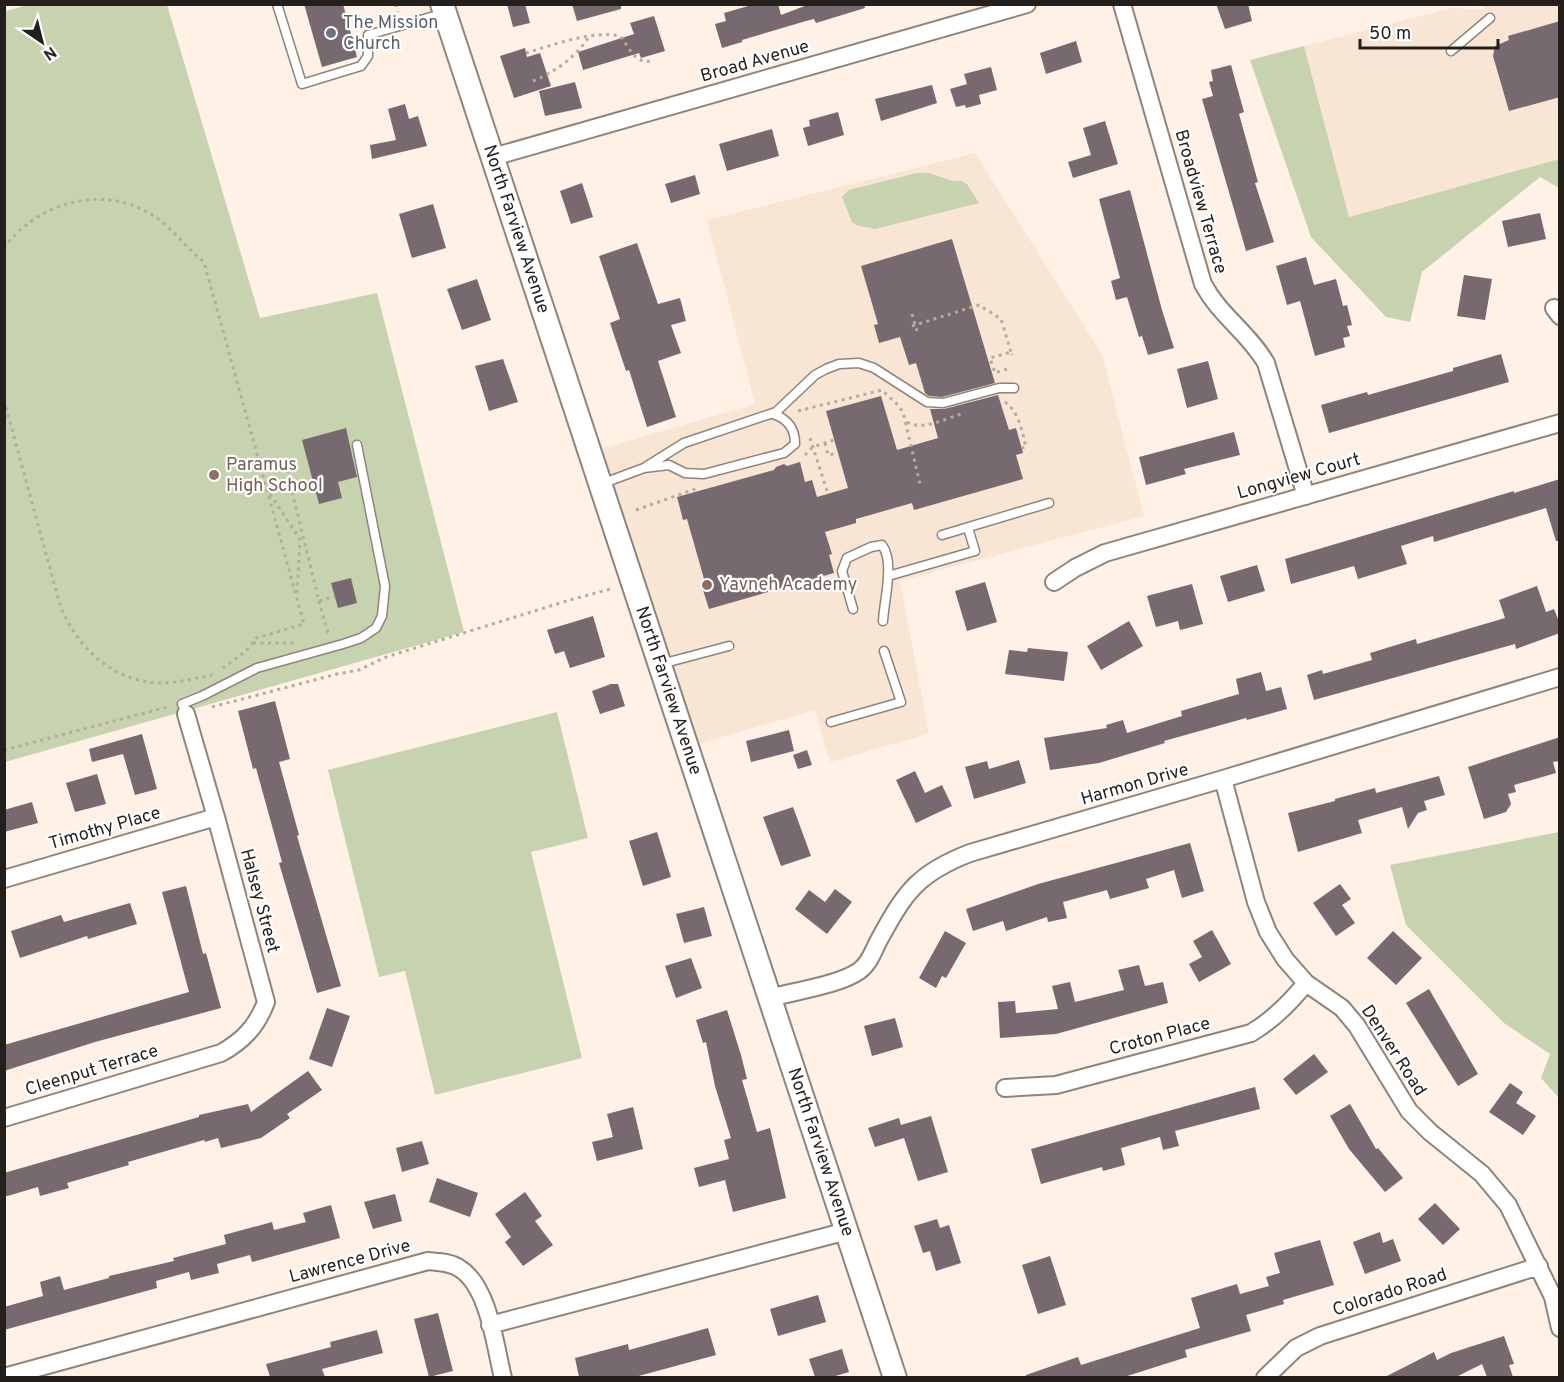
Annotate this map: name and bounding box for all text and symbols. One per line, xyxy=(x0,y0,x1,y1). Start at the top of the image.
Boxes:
north arrow xyxy=(12,12,72,72)
place label: The Mission Church xyxy=(343,12,438,56)
scale bar xyxy=(1360,12,1498,50)
text: 50 m xyxy=(1369,23,1411,46)
marker: The Mission Church xyxy=(324,26,338,40)
street label: Broad Avenue xyxy=(698,35,812,89)
text: N xyxy=(39,41,60,64)
street label: Broadview Terrace xyxy=(1168,127,1232,277)
street label: North Farview Avenue xyxy=(478,142,555,316)
street label: Longview Court xyxy=(1235,448,1363,506)
place label: Paramus High School xyxy=(226,454,323,498)
marker: Paramus High School xyxy=(207,468,221,482)
place label: Yavneh Academy xyxy=(719,574,857,597)
marker: Yavneh Academy xyxy=(700,578,714,592)
street label: North Farview Avenue xyxy=(630,603,707,778)
street label: Harmon Drive xyxy=(1078,759,1192,811)
street label: Timothy Place xyxy=(46,802,164,856)
street label: Halsey Street xyxy=(234,846,284,956)
street label: Denver Road xyxy=(1355,1001,1431,1101)
street label: Croton Place xyxy=(1107,1012,1213,1062)
street label: Cleenput Terrace xyxy=(23,1040,161,1102)
street label: North Farview Avenue xyxy=(782,1065,859,1240)
street label: Lawrence Drive xyxy=(287,1235,413,1289)
street label: Colorado Road xyxy=(1330,1264,1450,1322)

